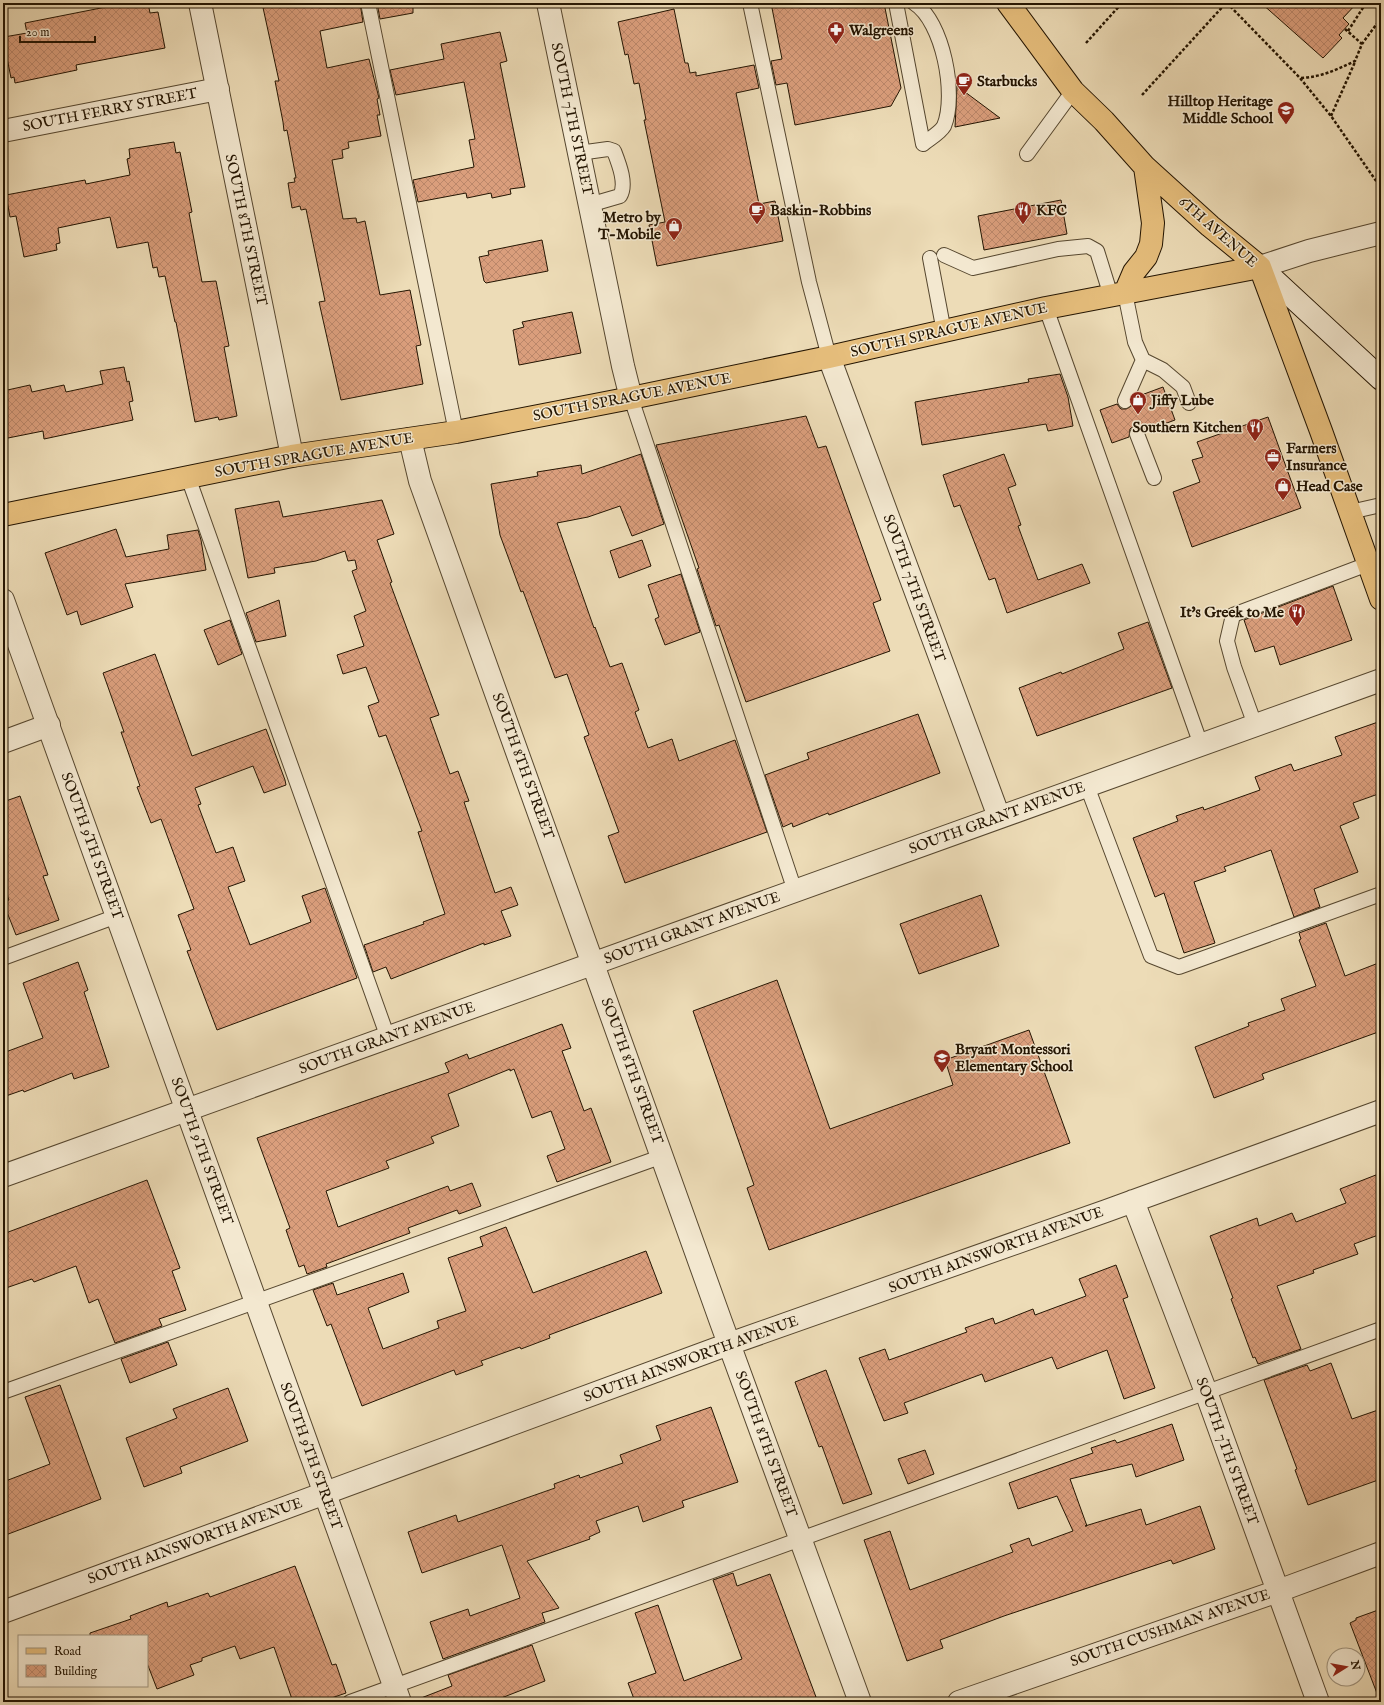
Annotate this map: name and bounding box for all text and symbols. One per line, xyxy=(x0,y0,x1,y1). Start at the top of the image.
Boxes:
scale bar xyxy=(20,18,95,44)
pharmacy icon: Walgreens xyxy=(826,20,846,45)
place label: Walgreens xyxy=(848,21,914,40)
text: 20 m xyxy=(26,25,49,40)
street label: SOUTH 7TH STREET xyxy=(547,41,597,197)
cafe icon: Starbucks xyxy=(954,71,974,96)
place label: Starbucks xyxy=(977,72,1038,91)
street label: SOUTH FERRY STREET xyxy=(21,84,199,136)
place label: Hilltop Heritage Middle School xyxy=(1168,92,1274,128)
school or university icon: Hilltop Heritage Middle School xyxy=(1276,100,1296,125)
street label: SOUTH 8TH STREET xyxy=(221,152,271,308)
street label: 6TH AVENUE xyxy=(1174,192,1262,272)
cafe icon: Baskin-Robbins xyxy=(747,200,767,225)
restaurant icon: KFC xyxy=(1013,200,1033,225)
place label: Baskin-Robbins xyxy=(770,201,872,220)
place label: KFC xyxy=(1036,201,1067,220)
place label: Metro by T-Mobile xyxy=(597,208,662,244)
shop icon: Metro by T-Mobile xyxy=(664,216,684,241)
street label: SOUTH SPRAGUE AVENUE xyxy=(849,298,1049,362)
street label: SOUTH SPRAGUE AVENUE xyxy=(531,368,733,426)
shop icon: Jiffy Lube xyxy=(1128,390,1148,415)
place label: Jiffy Lube xyxy=(1149,391,1214,410)
restaurant icon: Southern Kitchen xyxy=(1245,417,1265,442)
place label: Southern Kitchen xyxy=(1133,418,1242,437)
street label: SOUTH SPRAGUE AVENUE xyxy=(213,428,415,482)
place label: Farmers Insurance xyxy=(1286,439,1347,475)
office icon: Farmers Insurance xyxy=(1263,447,1283,472)
shop icon: Head Case xyxy=(1273,476,1293,501)
place label: Head Case xyxy=(1296,477,1363,496)
street label: SOUTH 7TH STREET xyxy=(878,512,950,664)
restaurant icon: It's Greek to Me xyxy=(1287,602,1307,627)
place label: It's Greek to Me xyxy=(1180,603,1284,622)
street label: SOUTH 8TH STREET xyxy=(488,690,558,842)
street label: SOUTH 9TH STREET xyxy=(57,770,127,922)
street label: SOUTH GRANT AVENUE xyxy=(906,777,1088,859)
street label: SOUTH GRANT AVENUE xyxy=(601,887,783,969)
street label: SOUTH 8TH STREET xyxy=(597,995,667,1147)
street label: SOUTH GRANT AVENUE xyxy=(296,997,478,1079)
place label: Bryant Montessori Elementary School xyxy=(955,1040,1074,1076)
school or university icon: Bryant Montessori Elementary School xyxy=(932,1048,952,1073)
street label: SOUTH 9TH STREET xyxy=(167,1075,237,1227)
street label: SOUTH AINSWORTH AVENUE xyxy=(886,1202,1106,1298)
street label: SOUTH AINSWORTH AVENUE xyxy=(581,1311,801,1407)
street label: SOUTH 8TH STREET xyxy=(731,1368,801,1520)
street label: SOUTH 7TH STREET xyxy=(1191,1375,1263,1527)
street label: SOUTH 9TH STREET xyxy=(276,1380,346,1532)
street label: SOUTH AINSWORTH AVENUE xyxy=(85,1493,305,1589)
street label: SOUTH CUSHMAN AVENUE xyxy=(1068,1585,1272,1671)
legend xyxy=(18,1635,148,1687)
text: Road xyxy=(54,1644,82,1659)
north arrow xyxy=(1326,1647,1366,1687)
text: N xyxy=(1347,1658,1363,1672)
text: Building xyxy=(54,1664,98,1679)

